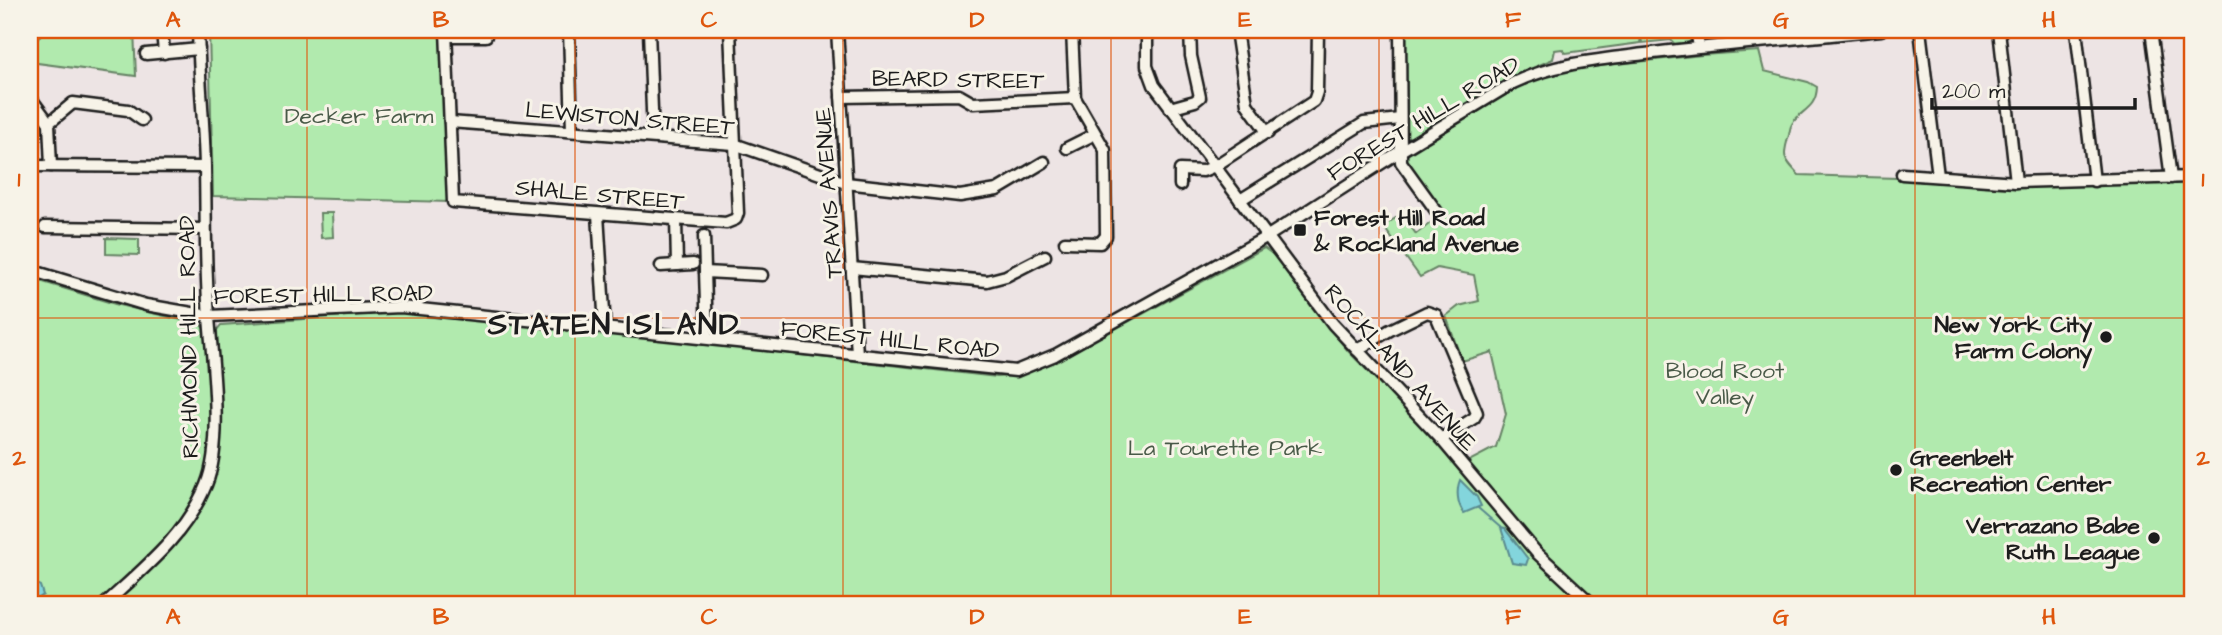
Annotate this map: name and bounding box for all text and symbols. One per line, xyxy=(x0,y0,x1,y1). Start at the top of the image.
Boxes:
text: A xyxy=(166,4,181,36)
text: B xyxy=(433,4,450,36)
text: C xyxy=(701,4,718,36)
text: D xyxy=(970,4,985,36)
text: E xyxy=(1238,4,1252,36)
text: F xyxy=(1505,4,1522,36)
text: G xyxy=(1773,4,1789,36)
text: H xyxy=(2042,4,2056,36)
street label: FOREST HILL ROAD xyxy=(1321,49,1526,189)
street label: BEARD STREET xyxy=(872,62,1045,98)
scale bar xyxy=(1932,66,2134,110)
text: 200 m xyxy=(1942,77,2006,106)
street label: LEWISTON STREET xyxy=(524,94,736,144)
park label: Decker Farm xyxy=(285,100,433,132)
street label: TRAVIS AVENUE xyxy=(807,106,851,279)
text: 1 xyxy=(18,163,21,195)
text: 1 xyxy=(2202,163,2205,195)
street label: SHALE STREET xyxy=(514,172,686,218)
place label: Forest Hill Road & Rockland Avenue xyxy=(1313,202,1520,260)
street label: RICHMOND HILL ROAD xyxy=(171,215,207,459)
marker: Forest Hill Road & Rockland Avenue xyxy=(1292,222,1308,238)
street label: FOREST HILL ROAD xyxy=(213,277,433,313)
street label: ROCKLAND AVENUE xyxy=(1316,277,1484,459)
district label: STATEN ISLAND xyxy=(487,304,740,346)
place label: New York City Farm Colony xyxy=(1934,309,2092,369)
street label: FOREST HILL ROAD xyxy=(779,313,1001,367)
marker: New York City Farm Colony xyxy=(2098,329,2114,345)
park label: Blood Root Valley xyxy=(1666,355,1785,414)
park label: La Tourette Park xyxy=(1128,432,1322,464)
text: 2 xyxy=(11,442,26,474)
place label: Greenbelt Recreation Center xyxy=(1910,442,2112,500)
text: 2 xyxy=(2195,442,2210,474)
marker: Greenbelt Recreation Center xyxy=(1888,462,1904,478)
place label: Verrazano Babe Ruth League xyxy=(1965,510,2141,569)
marker: Verrazano Babe Ruth League xyxy=(2146,530,2162,546)
text: A xyxy=(166,601,181,633)
text: B xyxy=(433,601,450,633)
text: C xyxy=(701,601,718,633)
text: D xyxy=(970,601,985,633)
text: E xyxy=(1238,601,1252,633)
text: F xyxy=(1505,601,1522,633)
text: G xyxy=(1773,601,1789,633)
text: H xyxy=(2042,601,2056,633)

